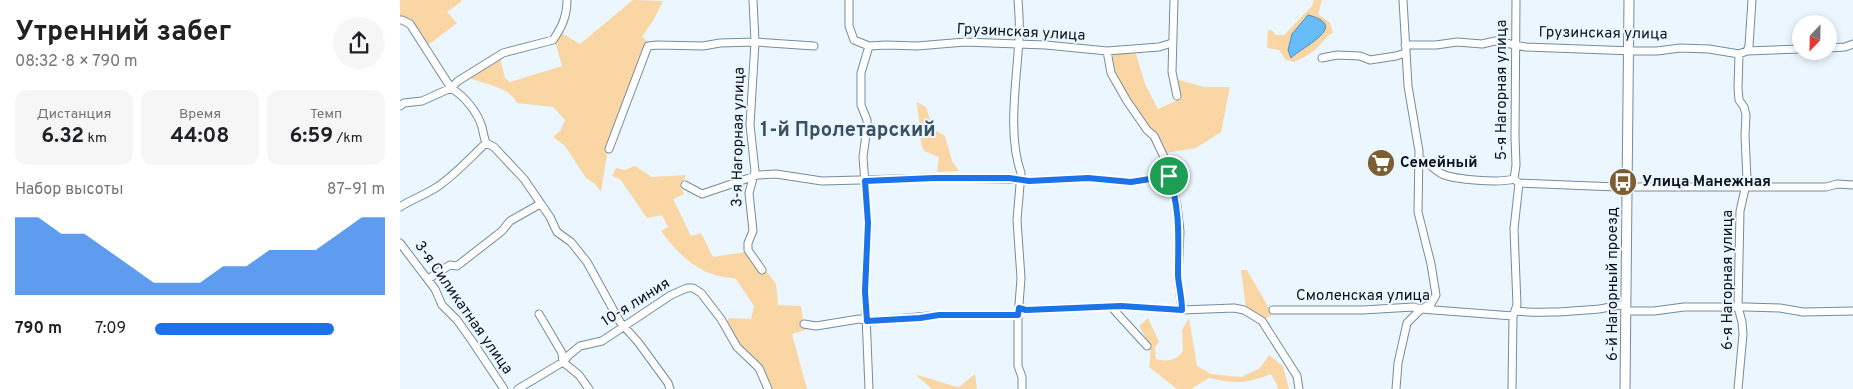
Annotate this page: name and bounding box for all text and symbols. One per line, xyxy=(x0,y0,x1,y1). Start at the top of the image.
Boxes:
text: Утренний забег xyxy=(15,15,231,51)
north arrow xyxy=(1792,15,1838,60)
map controls xyxy=(1792,15,1837,60)
button: share xyxy=(333,17,385,69)
street label: Грузинская улица xyxy=(956,20,1086,46)
street label: 5-я Нагорная улица xyxy=(1493,20,1512,160)
street label: Грузинская улица xyxy=(1538,23,1668,45)
text: 08:32 · 8 × 790 m xyxy=(15,52,138,72)
street label: 3-я Нагорная улица xyxy=(728,67,750,207)
text: Дистанция xyxy=(37,106,111,123)
text: Время xyxy=(179,106,221,123)
text: Темп xyxy=(310,106,342,123)
district label: 1-й Пролетарский xyxy=(760,118,936,144)
text: 6.32 xyxy=(41,123,84,150)
text: 44:08 xyxy=(170,123,230,150)
text: 6:59 xyxy=(289,123,333,150)
text: km xyxy=(84,130,107,147)
text: /km xyxy=(333,130,363,147)
supermarket icon: Семейный xyxy=(1366,148,1396,178)
place label: Семейный xyxy=(1400,154,1478,173)
pin xyxy=(1148,155,1190,197)
icon: arrive xyxy=(1155,162,1183,190)
bus stop icon: Улица Манежная xyxy=(1608,167,1638,197)
place label: Улица Манежная xyxy=(1642,173,1771,192)
text: Набор высоты xyxy=(15,180,123,200)
text: 87–91 m xyxy=(327,180,385,200)
street label: 6-й Нагорный проезд xyxy=(1604,207,1623,361)
street label: 6-я Нагорная улица xyxy=(1719,210,1738,350)
street label: 3-я Силикатная улица xyxy=(410,237,516,379)
street label: 10-я линия xyxy=(598,275,674,331)
street label: Смоленская улица xyxy=(1296,287,1430,306)
text: 790 m xyxy=(15,319,62,339)
text: 7:09 xyxy=(95,319,126,339)

